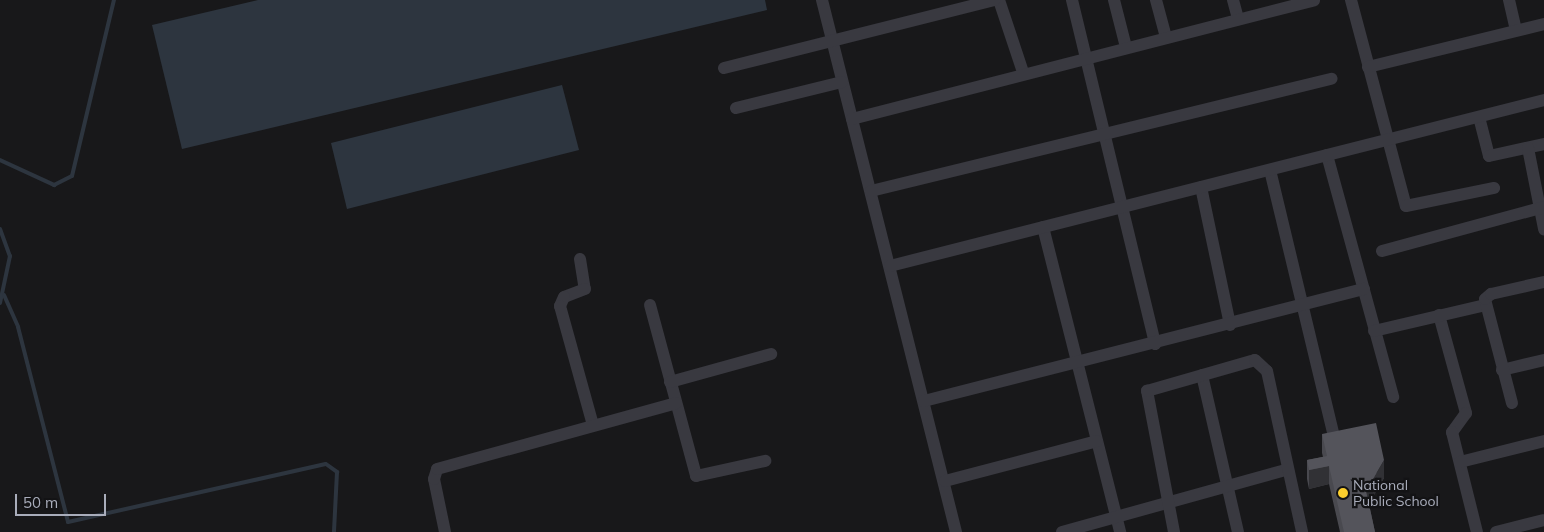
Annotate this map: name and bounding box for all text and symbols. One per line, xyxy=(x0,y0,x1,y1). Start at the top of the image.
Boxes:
place label: National Public School xyxy=(1353,477,1439,510)
scale bar xyxy=(18,484,109,516)
marker: National Public School xyxy=(1337,487,1349,499)
text: 50 m xyxy=(23,493,58,512)

